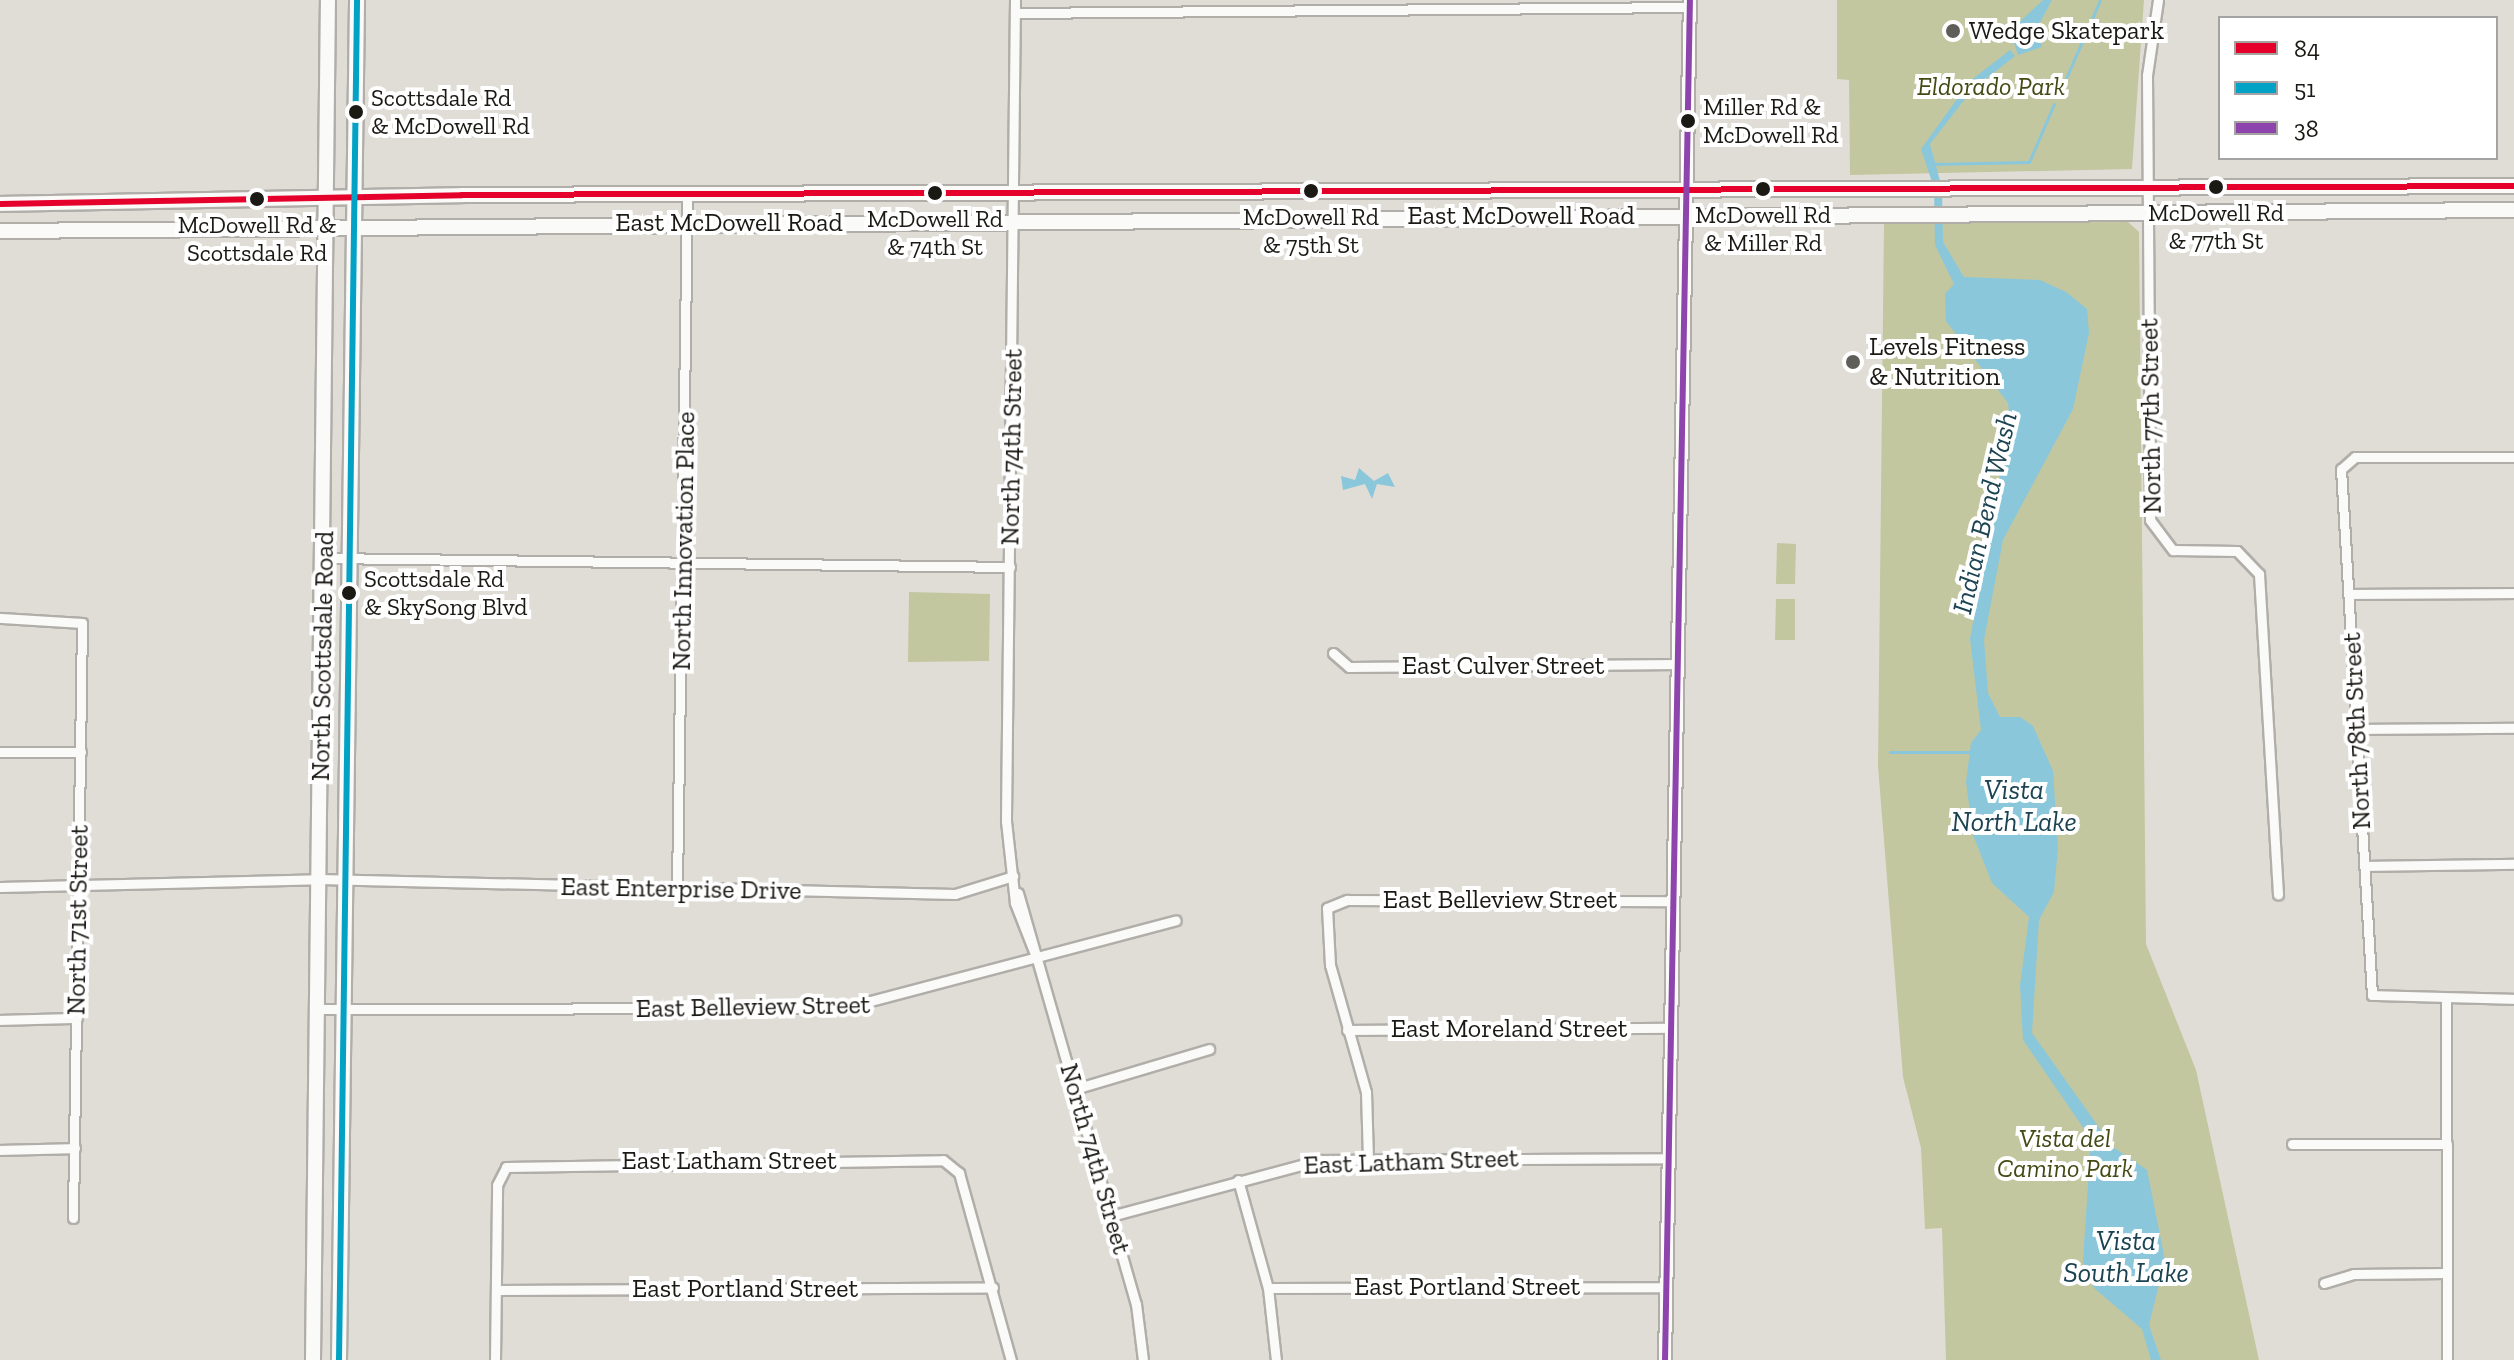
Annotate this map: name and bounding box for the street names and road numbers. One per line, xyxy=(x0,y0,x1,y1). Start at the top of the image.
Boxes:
street label: East McDowell Road xyxy=(1407,200,1635,232)
street label: East McDowell Road xyxy=(615,207,843,239)
street label: North 77th Street xyxy=(2134,318,2168,514)
street label: North 74th Street xyxy=(995,348,1029,546)
street label: North Innovation Place xyxy=(666,411,702,671)
street label: North Scottsdale Road xyxy=(305,530,341,782)
street label: North 78th Street xyxy=(2336,631,2378,831)
street label: East Culver Street xyxy=(1401,650,1605,682)
street label: North 71st Street xyxy=(61,824,95,1016)
street label: East Enterprise Drive xyxy=(560,871,802,907)
street label: East Belleview Street xyxy=(1382,884,1618,916)
street label: East Belleview Street xyxy=(635,989,871,1025)
street label: East Moreland Street xyxy=(1391,1013,1627,1045)
street label: North 74th Street xyxy=(1053,1060,1137,1258)
street label: East Latham Street xyxy=(1303,1143,1519,1181)
street label: East Latham Street xyxy=(621,1145,837,1177)
street label: East Portland Street xyxy=(1354,1271,1580,1303)
street label: East Portland Street xyxy=(632,1273,858,1305)

